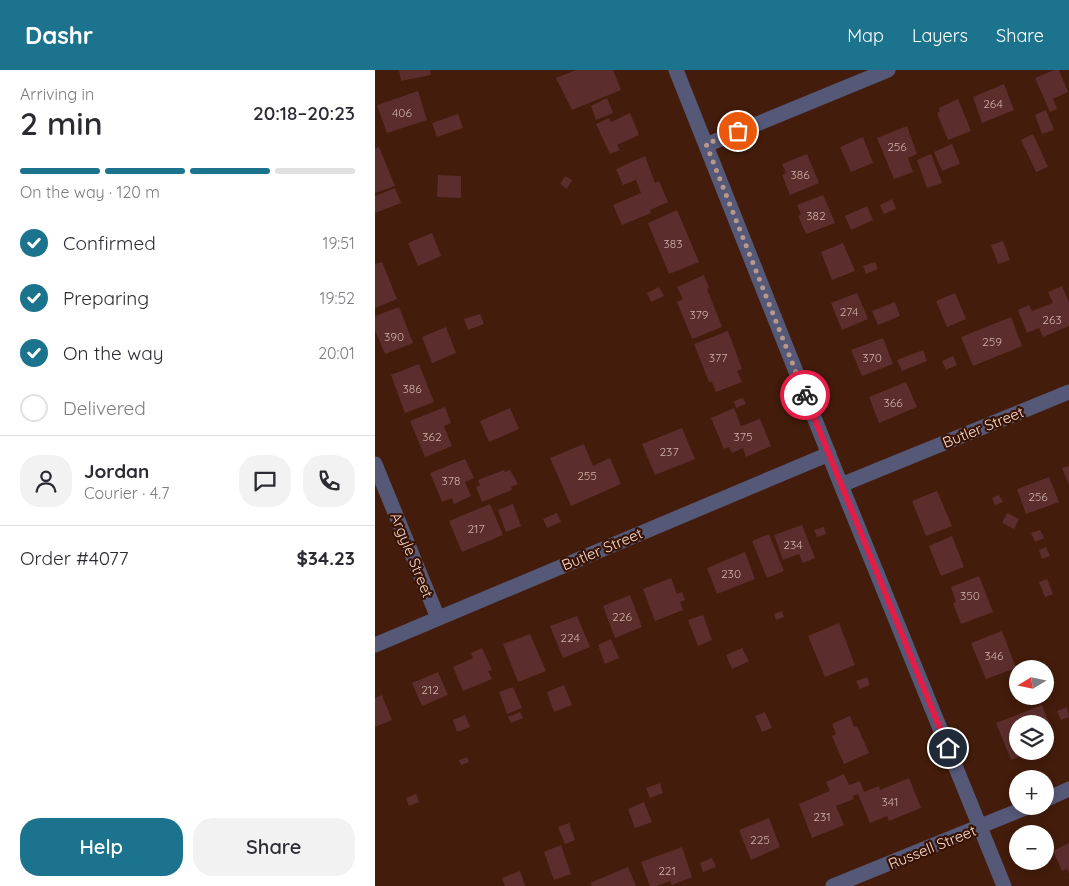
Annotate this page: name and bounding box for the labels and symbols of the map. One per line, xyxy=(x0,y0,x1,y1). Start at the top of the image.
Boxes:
house number: 264 xyxy=(983,96,1003,111)
house number: 406 xyxy=(392,105,413,120)
pin xyxy=(717,110,759,152)
house number: 256 xyxy=(887,139,907,154)
house number: 386 xyxy=(790,167,810,182)
house number: 382 xyxy=(806,208,826,223)
house number: 383 xyxy=(663,236,683,251)
house number: 274 xyxy=(840,304,858,319)
house number: 379 xyxy=(689,307,709,322)
house number: 263 xyxy=(1042,312,1062,327)
house number: 390 xyxy=(384,329,404,344)
house number: 259 xyxy=(982,334,1002,349)
house number: 377 xyxy=(709,350,727,365)
house number: 370 xyxy=(862,350,882,365)
courier xyxy=(780,370,830,420)
house number: 386 xyxy=(402,381,422,396)
house number: 366 xyxy=(883,395,903,410)
street label: Butler Street xyxy=(940,402,1026,452)
house number: 362 xyxy=(422,429,442,444)
house number: 375 xyxy=(734,429,752,444)
house number: 237 xyxy=(659,444,679,459)
house number: 255 xyxy=(577,468,597,483)
house number: 378 xyxy=(442,473,460,488)
house number: 256 xyxy=(1028,489,1048,504)
street label: Argyle Street xyxy=(386,510,438,600)
house number: 217 xyxy=(467,521,485,536)
street label: Butler Street xyxy=(559,523,645,575)
house number: 234 xyxy=(783,537,803,552)
house number: 230 xyxy=(721,566,741,581)
house number: 350 xyxy=(960,588,980,603)
house number: 226 xyxy=(612,609,632,624)
house number: 224 xyxy=(560,630,580,645)
house number: 346 xyxy=(984,648,1004,663)
north arrow xyxy=(1009,660,1054,705)
house number: 212 xyxy=(421,682,439,697)
pin xyxy=(927,727,969,769)
house number: 341 xyxy=(882,794,898,809)
house number: 231 xyxy=(813,809,831,824)
street label: Russell Street xyxy=(885,821,979,873)
house number: 225 xyxy=(750,832,770,847)
house number: 221 xyxy=(658,863,676,878)

